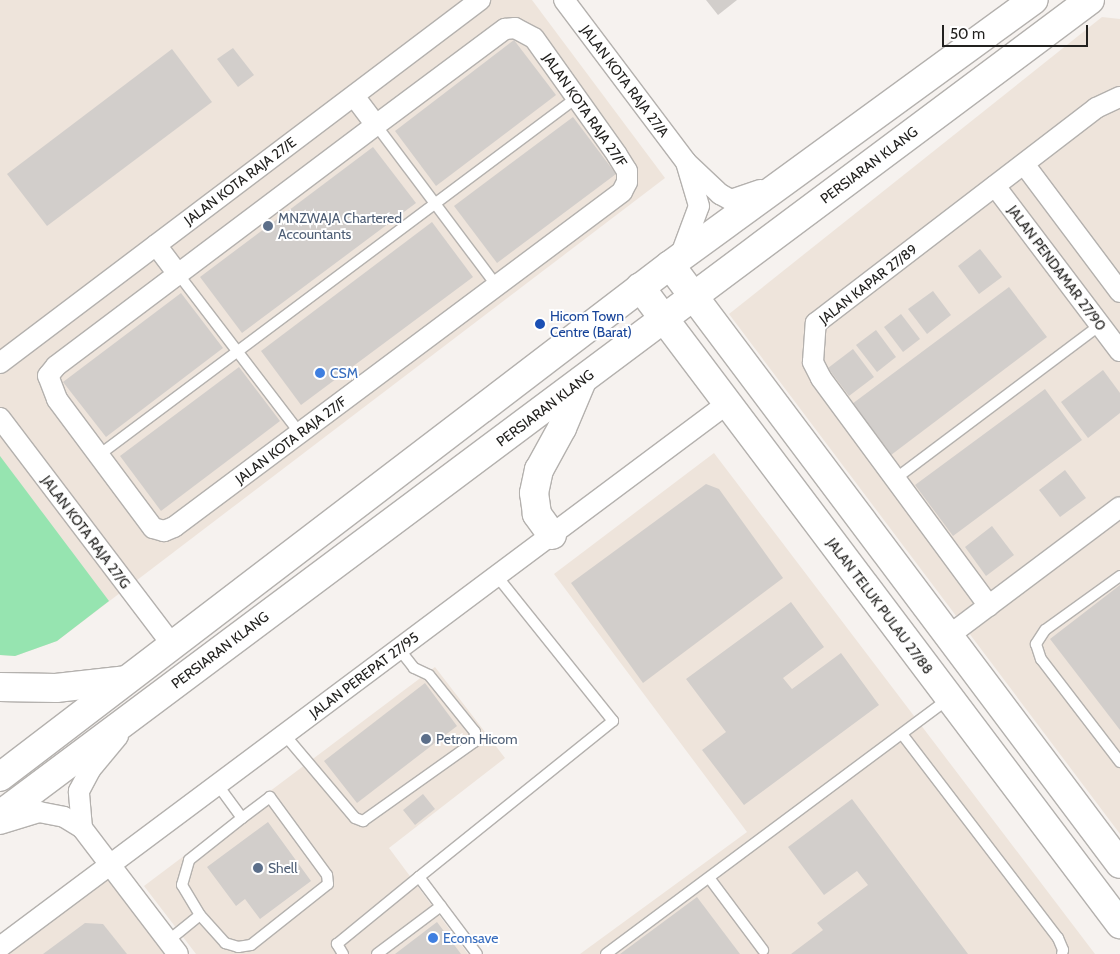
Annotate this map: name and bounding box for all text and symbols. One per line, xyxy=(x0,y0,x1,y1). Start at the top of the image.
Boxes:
scale bar xyxy=(945,15,1091,47)
street label: JALAN KOTA RAJA 27/A xyxy=(577,22,673,140)
text: 50 m xyxy=(950,25,985,43)
street label: JALAN KOTA RAJA 27/F xyxy=(539,50,631,170)
street label: PERSIARAN KLANG xyxy=(817,123,921,207)
street label: JALAN KOTA RAJA 27/E xyxy=(181,133,299,229)
street label: JALAN PENDAMAR 27/90 xyxy=(1004,202,1110,334)
place label: MNZWAJA Chartered Accountants xyxy=(278,210,402,242)
marker: MNZWAJA Chartered Accountants xyxy=(262,220,274,232)
street label: JALAN KAPAR 27/89 xyxy=(816,241,920,327)
place label: Hicom Town Centre (Barat) xyxy=(550,308,632,341)
marker: Hicom Town Centre (Barat) xyxy=(534,318,546,330)
place label: CSM xyxy=(330,365,358,381)
street label: PERSIARAN KLANG xyxy=(493,366,597,450)
marker: CSM xyxy=(314,367,326,379)
street label: JALAN KOTA RAJA 27/F xyxy=(232,393,350,487)
street label: JALAN KOTA RAJA 27/G xyxy=(38,472,134,592)
street label: JALAN TELUK PULAU 27/88 xyxy=(823,535,937,677)
street label: PERSIARAN KLANG xyxy=(168,608,272,692)
street label: JALAN PEREPAT 27/95 xyxy=(306,628,422,722)
place label: Petron Hicom xyxy=(436,731,518,747)
marker: Petron Hicom xyxy=(420,733,432,745)
place label: Shell xyxy=(268,860,297,876)
marker: Shell xyxy=(252,862,264,874)
place label: Econsave xyxy=(443,930,499,946)
marker: Econsave xyxy=(427,932,439,944)

